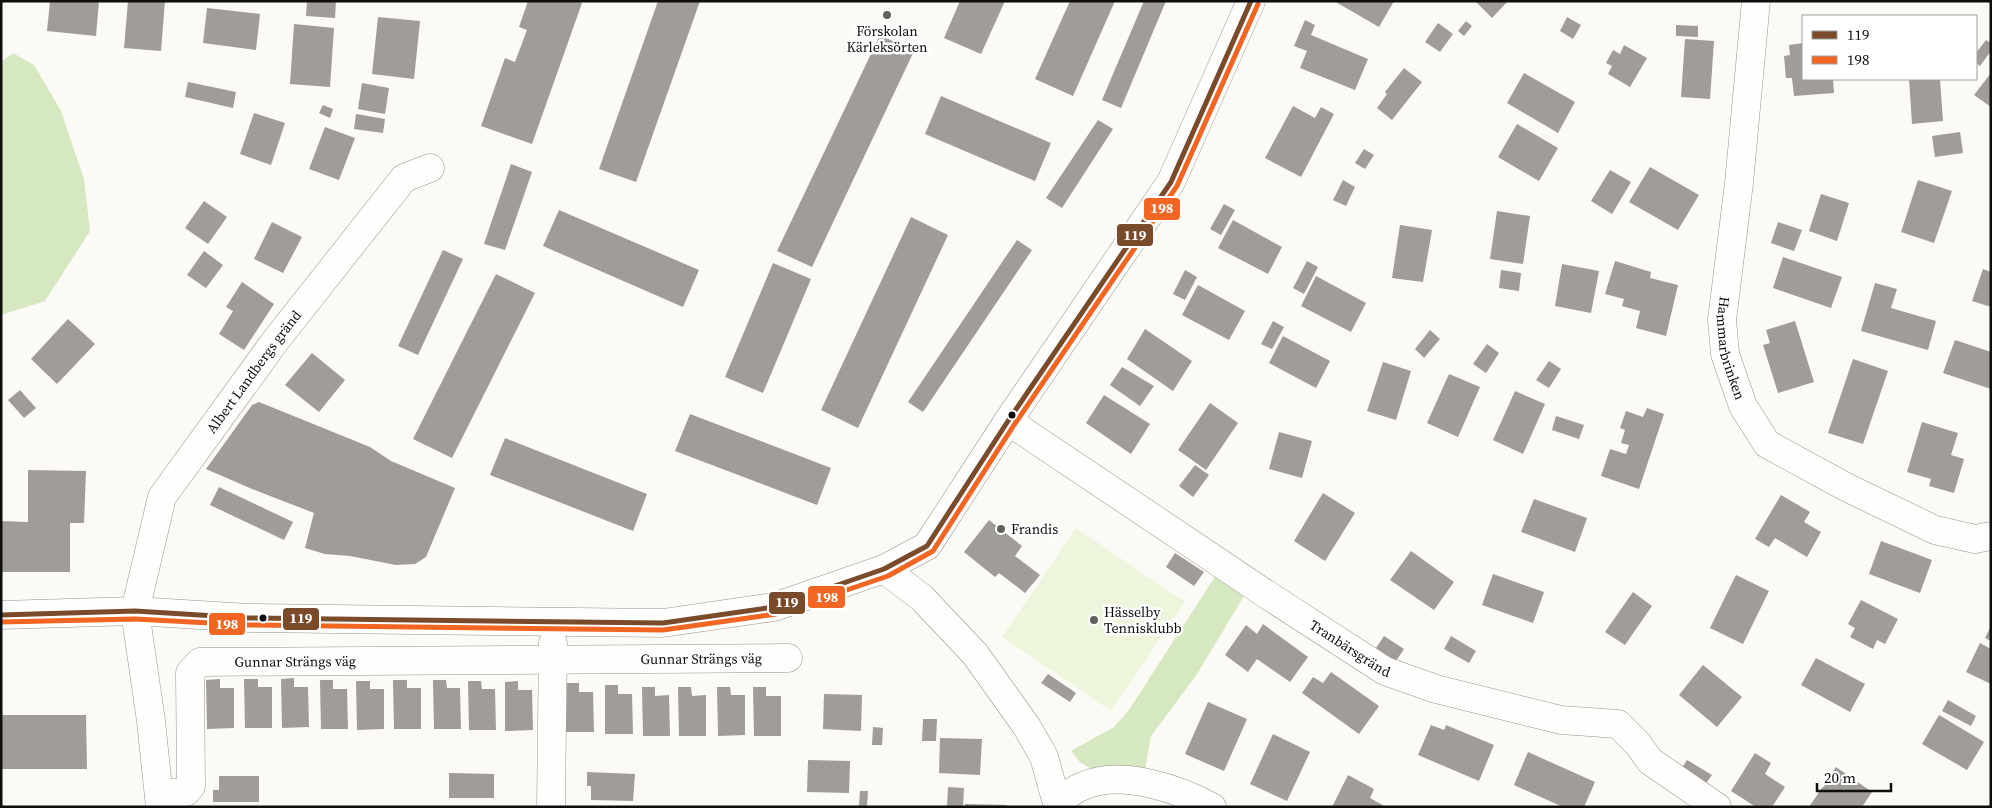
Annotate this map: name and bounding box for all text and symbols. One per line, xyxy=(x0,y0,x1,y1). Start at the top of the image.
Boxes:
marker: Förskolan Kärleksörten xyxy=(881,9,893,21)
legend xyxy=(1802,15,1977,80)
place label: Förskolan Kärleksörten xyxy=(847,21,928,57)
text: 119 xyxy=(1847,24,1870,45)
text: 198 xyxy=(1847,49,1870,70)
line badge: 198 xyxy=(1143,197,1181,221)
text: 198 xyxy=(1151,198,1173,218)
line badge: 119 xyxy=(1116,223,1154,247)
text: 119 xyxy=(1124,225,1147,245)
street label: Hammarbrinken xyxy=(1712,295,1750,403)
street label: Albert Landbergs gränd xyxy=(201,306,306,437)
unlabelled marker xyxy=(1007,410,1017,420)
place label: Frandis xyxy=(1011,519,1058,539)
marker: Frandis xyxy=(995,523,1007,535)
line badge: 198 xyxy=(807,585,846,609)
text: 198 xyxy=(816,587,838,607)
line badge: 119 xyxy=(768,591,806,615)
text: 119 xyxy=(776,592,799,612)
place label: Hässelby Tennisklubb xyxy=(1104,602,1182,638)
line badge: 119 xyxy=(282,607,320,631)
text: 119 xyxy=(290,608,313,628)
line badge: 198 xyxy=(208,612,246,636)
unlabelled marker xyxy=(258,613,268,623)
text: 198 xyxy=(216,614,238,634)
marker: Hässelby Tennisklubb xyxy=(1088,614,1100,626)
street label: Tranbärsgränd xyxy=(1306,615,1393,682)
street label: Gunnar Strängs väg xyxy=(640,648,762,669)
street label: Gunnar Strängs väg xyxy=(234,651,356,672)
scale bar xyxy=(1817,760,1891,792)
text: 20 m xyxy=(1824,767,1856,788)

